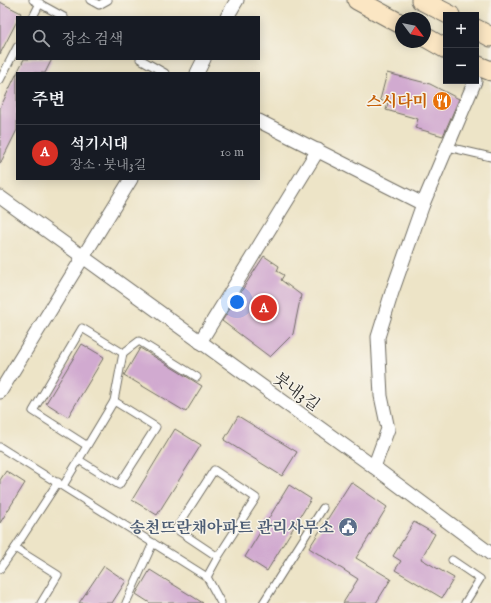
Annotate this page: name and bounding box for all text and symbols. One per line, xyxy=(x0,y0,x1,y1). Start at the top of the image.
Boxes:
north arrow xyxy=(395,12,431,48)
map controls xyxy=(443,12,479,84)
button: + xyxy=(443,12,479,48)
search box xyxy=(16,16,260,60)
icon: search xyxy=(30,27,52,49)
text: 장소 검색 xyxy=(62,30,123,49)
button: − xyxy=(443,48,479,84)
text: 주변 xyxy=(32,90,65,111)
restaurant icon: 스시다미 xyxy=(431,90,453,112)
place label: 스시다미 xyxy=(366,92,428,113)
text: 석기시대 xyxy=(70,135,128,154)
text: A xyxy=(41,144,49,161)
text: 10 m xyxy=(220,144,244,161)
text: 장소 · 붓내3길 xyxy=(70,157,146,174)
your location xyxy=(227,292,247,312)
pin: A xyxy=(251,293,277,323)
street label: 붓내3길 xyxy=(269,369,323,416)
public building icon: 송천뜨란채아파트 관리사무소 xyxy=(337,516,359,538)
place label: 송천뜨란채아파트 관리사무소 xyxy=(130,518,335,539)

